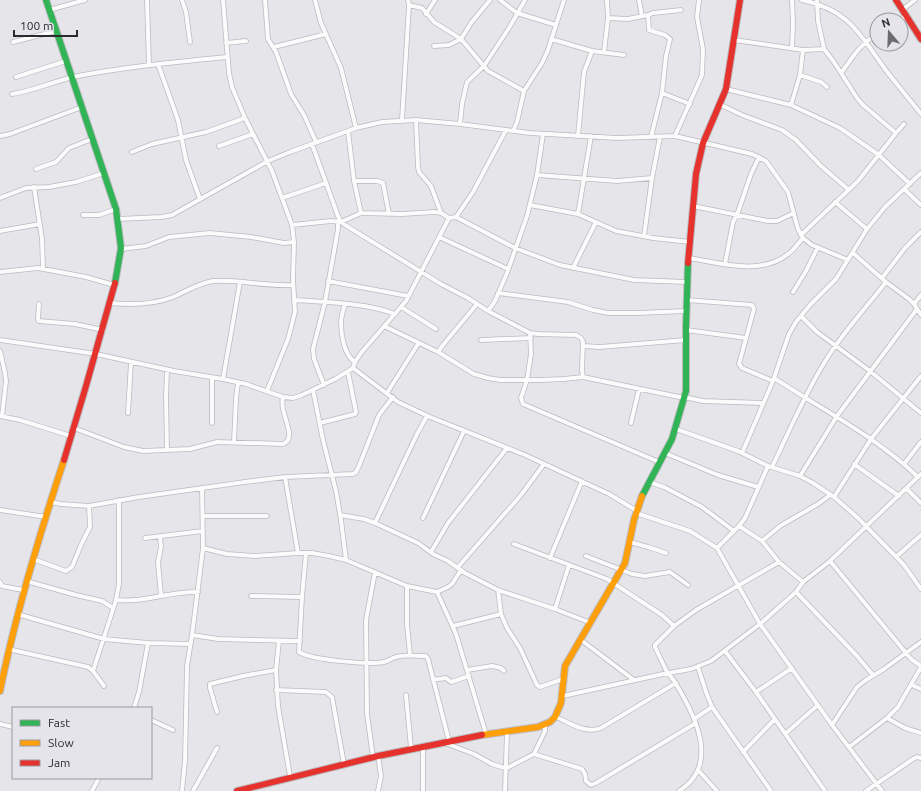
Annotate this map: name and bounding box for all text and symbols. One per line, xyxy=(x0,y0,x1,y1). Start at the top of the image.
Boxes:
scale bar xyxy=(14,12,77,38)
north arrow xyxy=(869,12,909,52)
text: N xyxy=(880,16,892,30)
text: 100 m xyxy=(20,19,53,32)
legend xyxy=(12,707,152,779)
text: Fast xyxy=(48,716,70,729)
text: Slow xyxy=(48,736,74,749)
text: Jam xyxy=(48,756,70,769)

